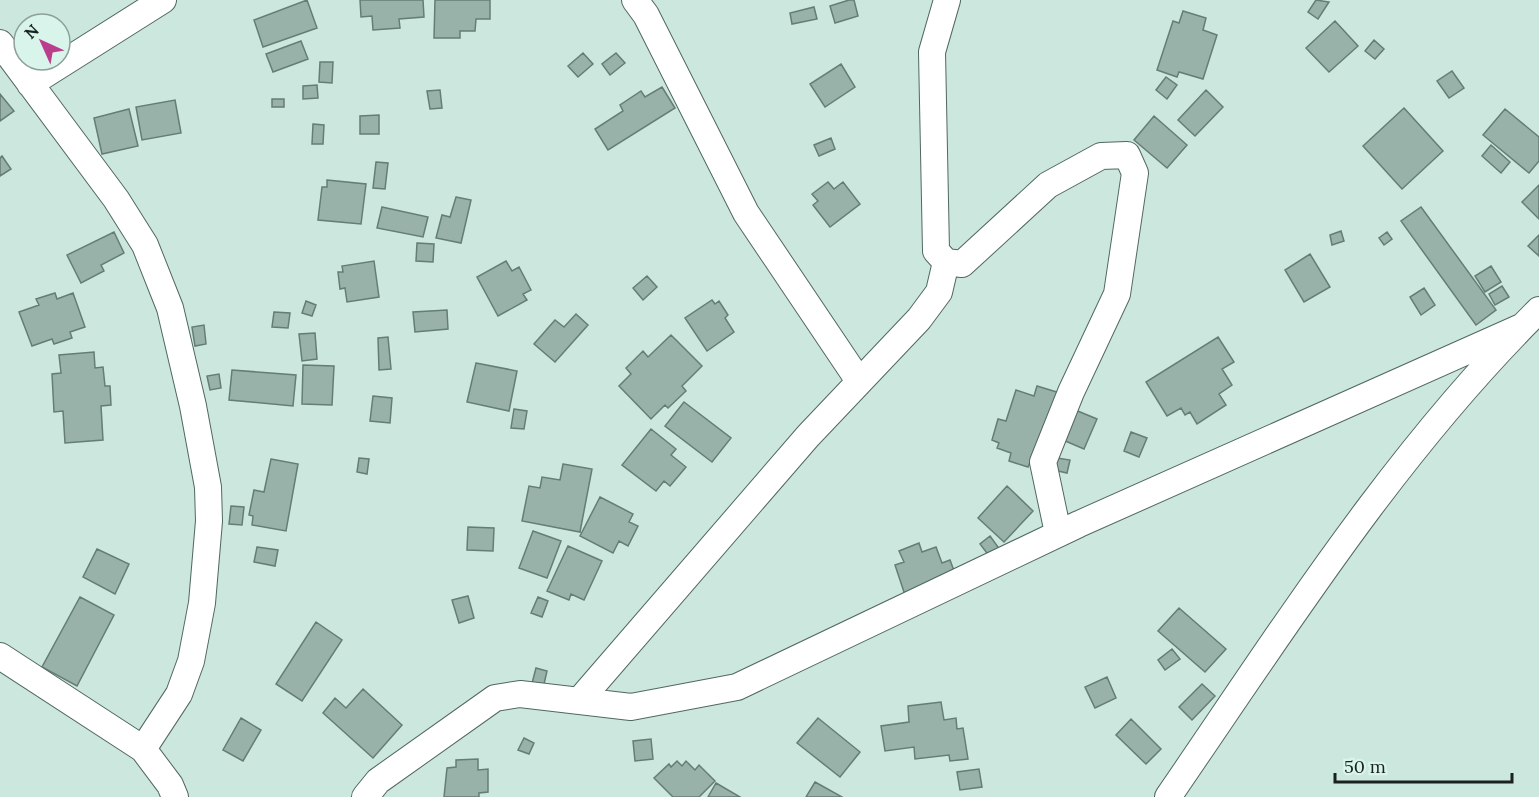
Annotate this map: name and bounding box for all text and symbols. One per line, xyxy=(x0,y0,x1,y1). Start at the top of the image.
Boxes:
north arrow xyxy=(12,12,72,72)
text: N xyxy=(20,20,43,43)
scale bar xyxy=(1335,746,1512,784)
text: 50 m xyxy=(1344,755,1386,778)

